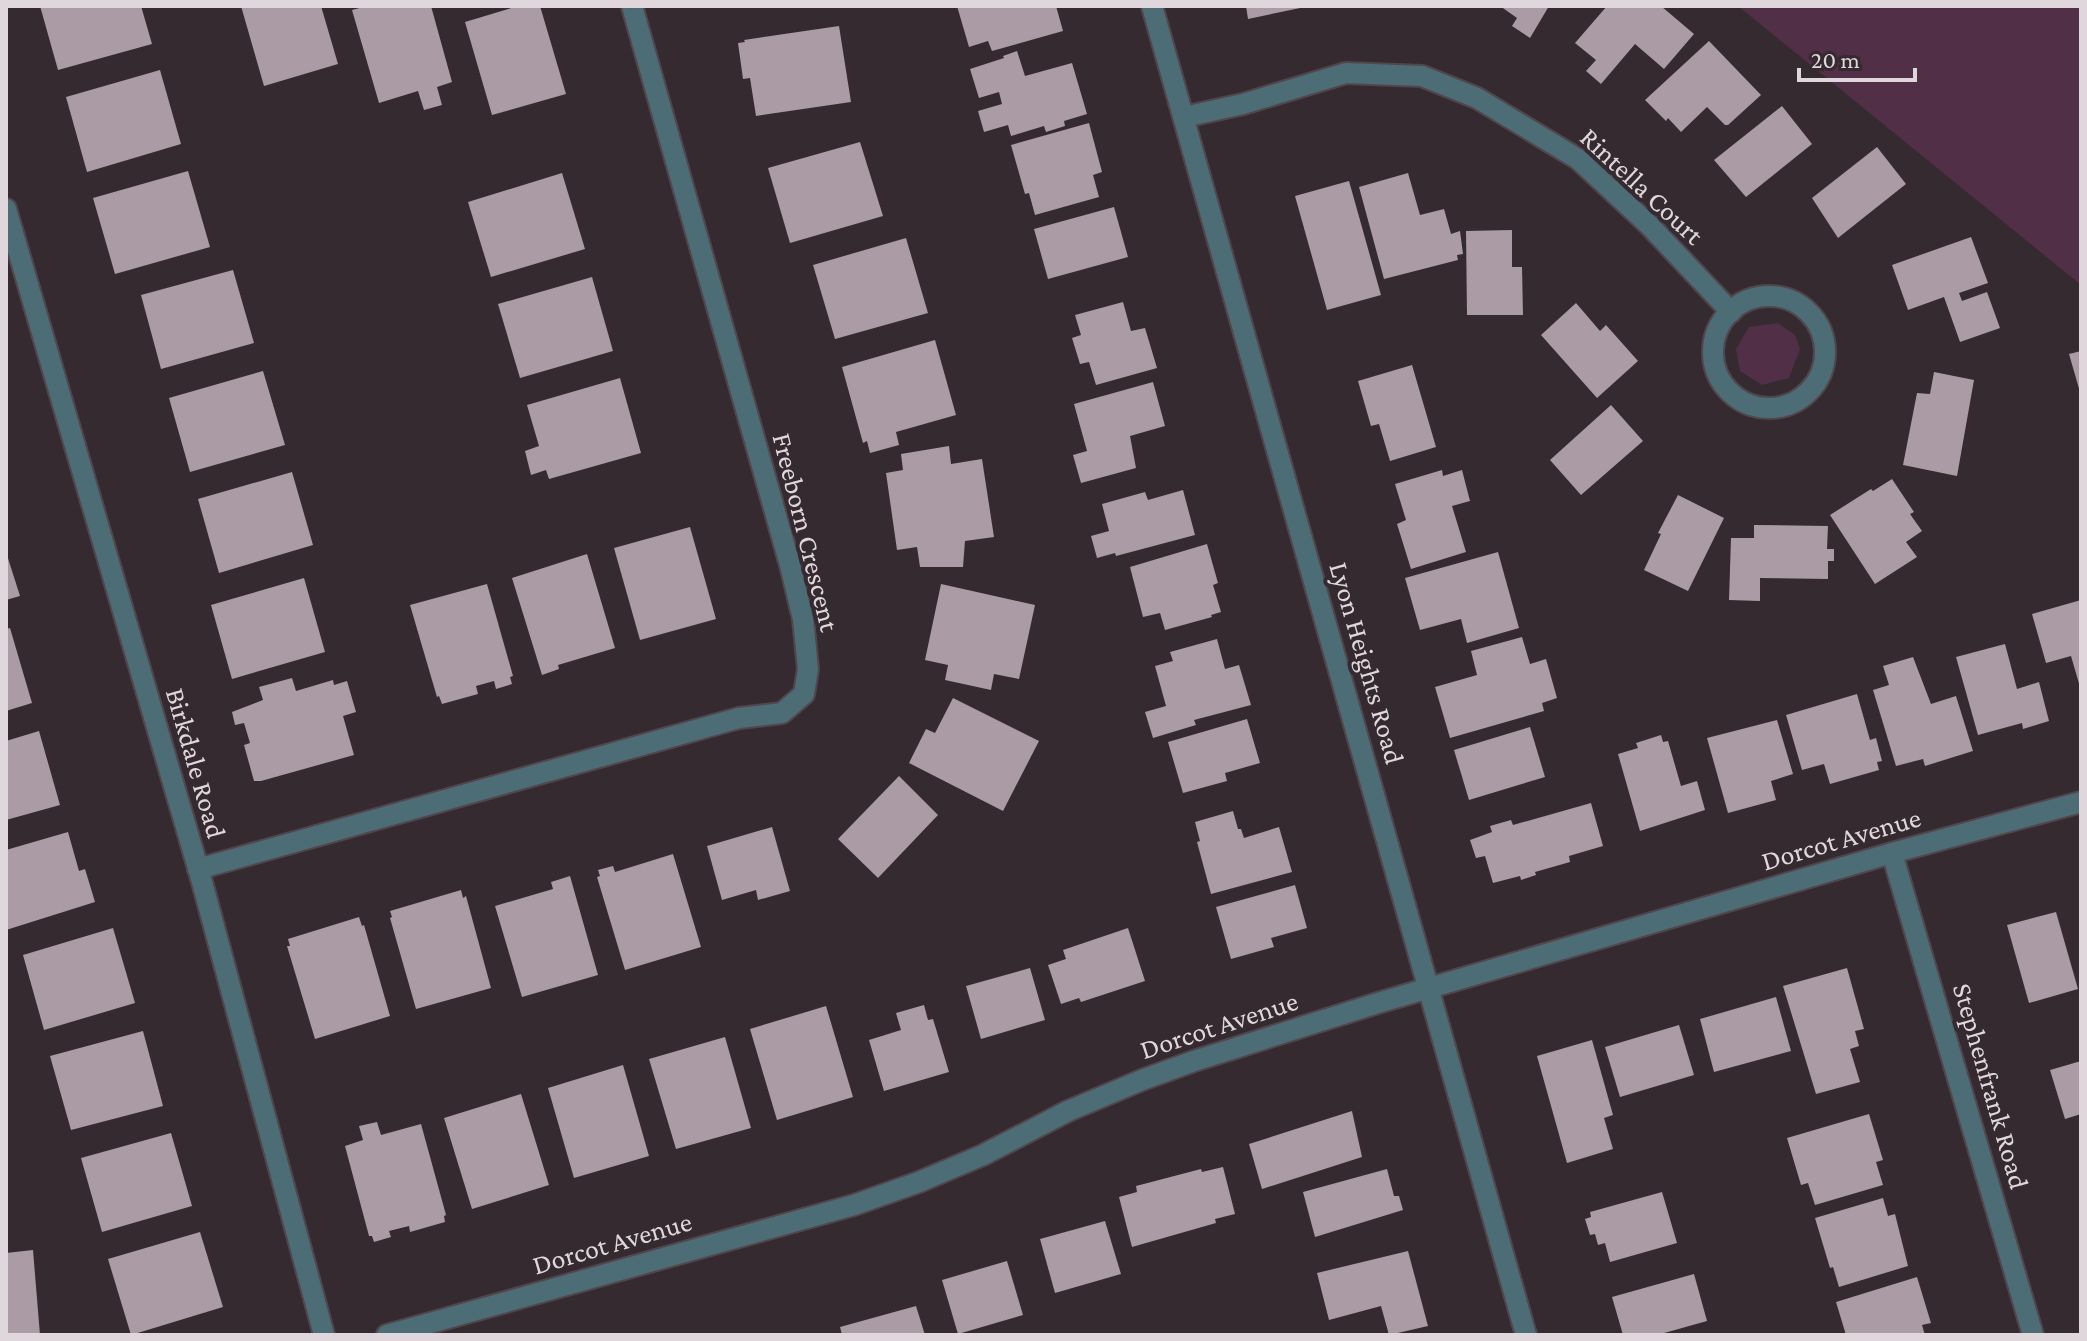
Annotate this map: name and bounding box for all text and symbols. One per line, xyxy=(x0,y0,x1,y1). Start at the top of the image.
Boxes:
scale bar xyxy=(1799,32,1915,82)
text: 20 m xyxy=(1811,46,1860,73)
street label: Rintella Court xyxy=(1574,121,1710,251)
street label: Freeborn Crescent xyxy=(766,430,846,635)
street label: Lyon Heights Road xyxy=(1323,558,1411,768)
street label: Birkdale Road xyxy=(160,684,232,842)
street label: Dorcot Avenue xyxy=(1758,801,1924,877)
street label: Stephenfrank Road xyxy=(1947,980,2035,1193)
street label: Dorcot Avenue xyxy=(1136,985,1302,1065)
street label: Dorcot Avenue xyxy=(529,1205,695,1281)

